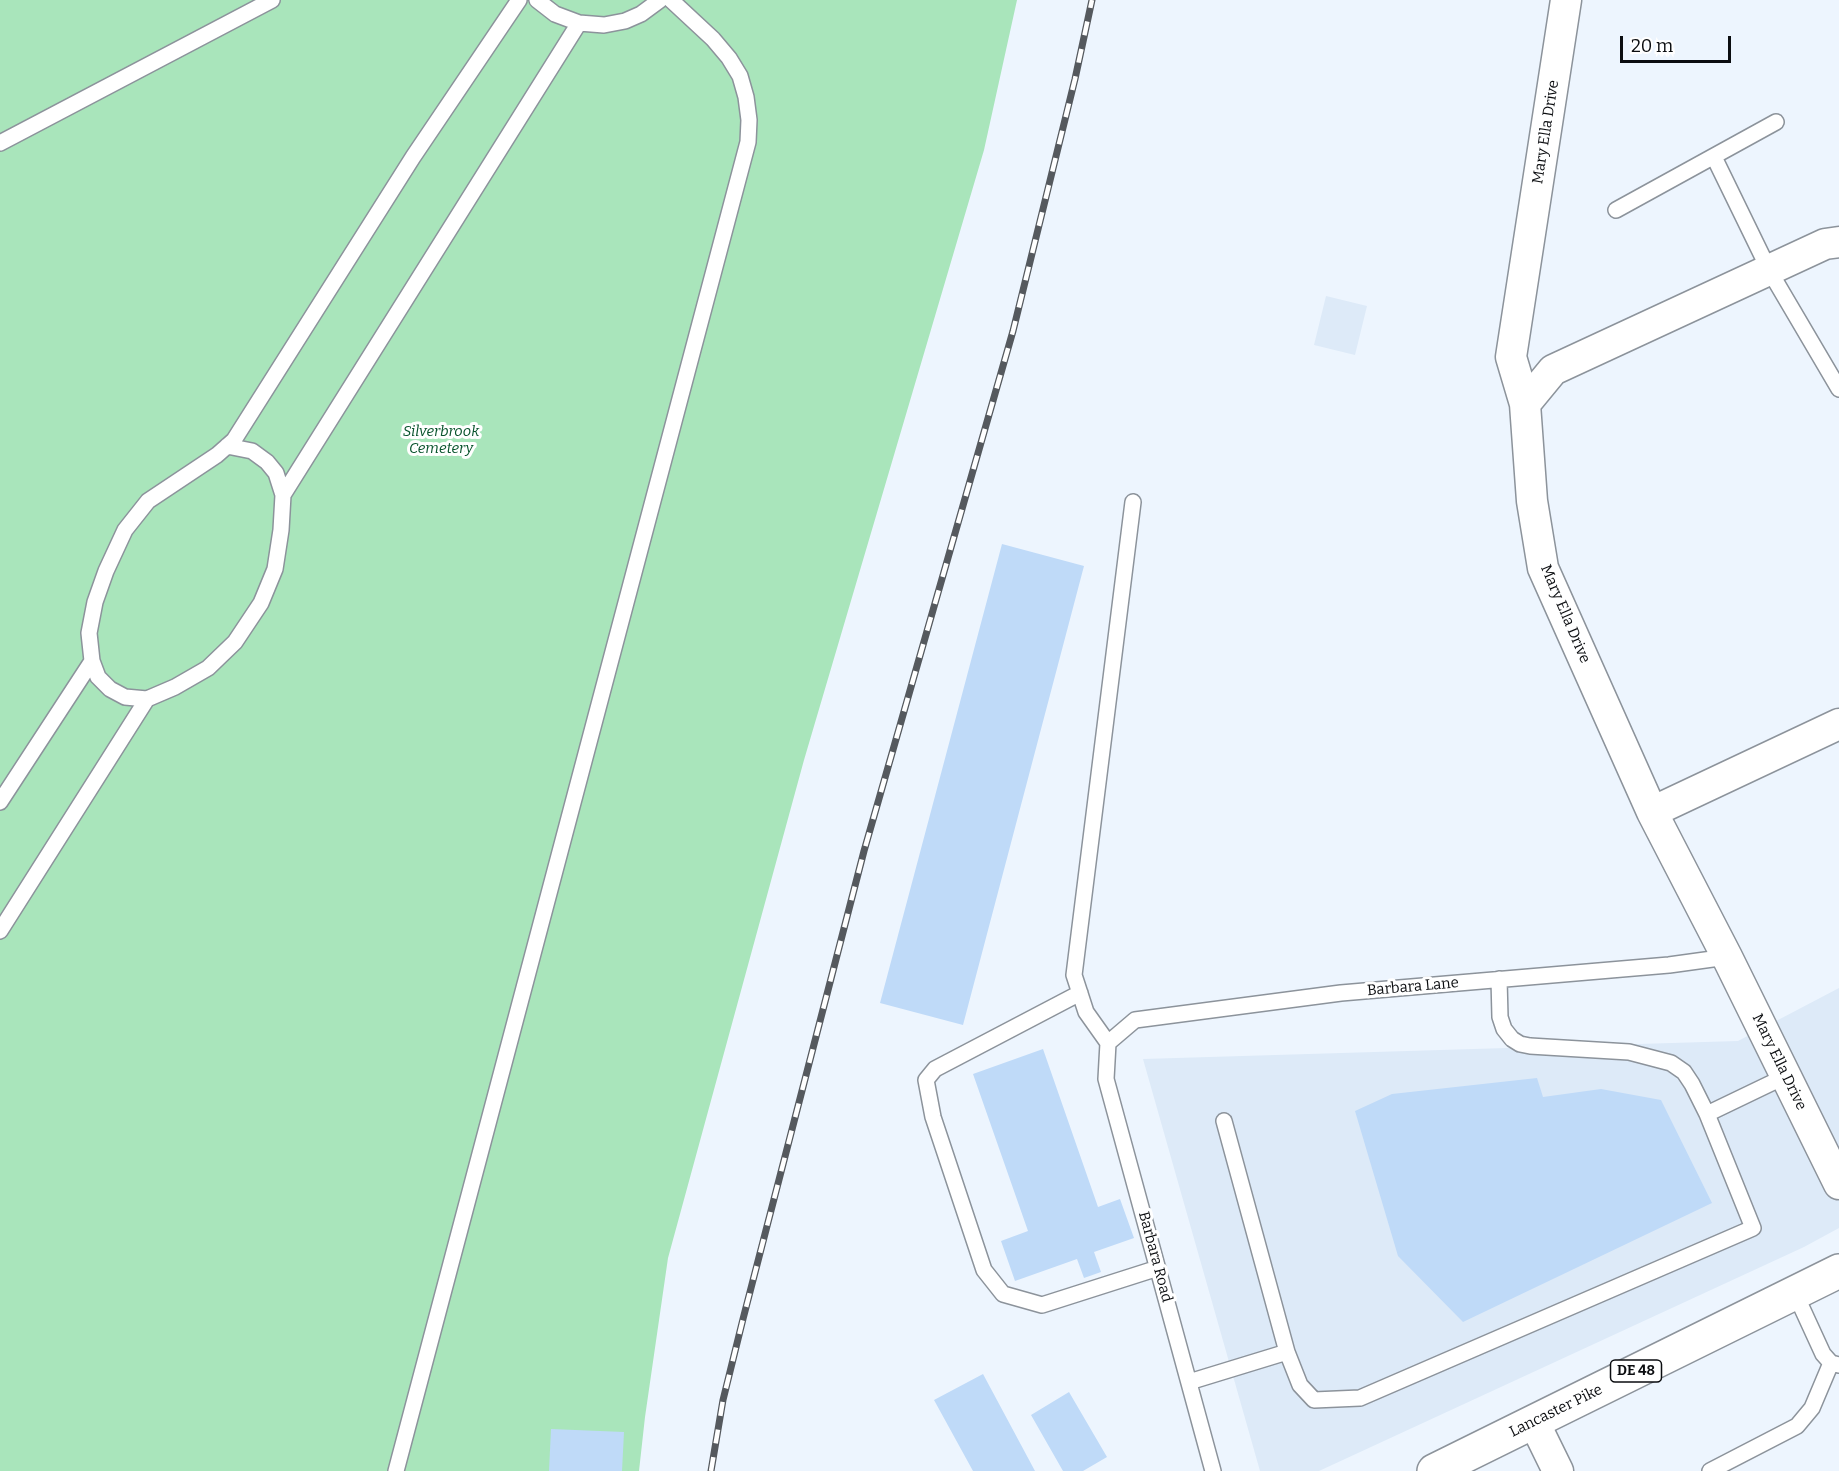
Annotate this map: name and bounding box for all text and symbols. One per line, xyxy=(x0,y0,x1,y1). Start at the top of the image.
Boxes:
scale bar xyxy=(1623,24,1734,62)
text: 20 m xyxy=(1631,35,1673,57)
street label: Mary Ella Drive xyxy=(1529,79,1563,185)
park label: Silverbrook Cemetery xyxy=(403,423,479,458)
street label: Mary Ella Drive xyxy=(1536,562,1594,666)
street label: Barbara Lane xyxy=(1366,974,1460,1000)
street label: Mary Ella Drive xyxy=(1748,1011,1810,1113)
street label: Barbara Road xyxy=(1134,1210,1176,1304)
road number: DE 48 xyxy=(1610,1360,1662,1382)
street label: Lancaster Pike xyxy=(1507,1381,1605,1441)

